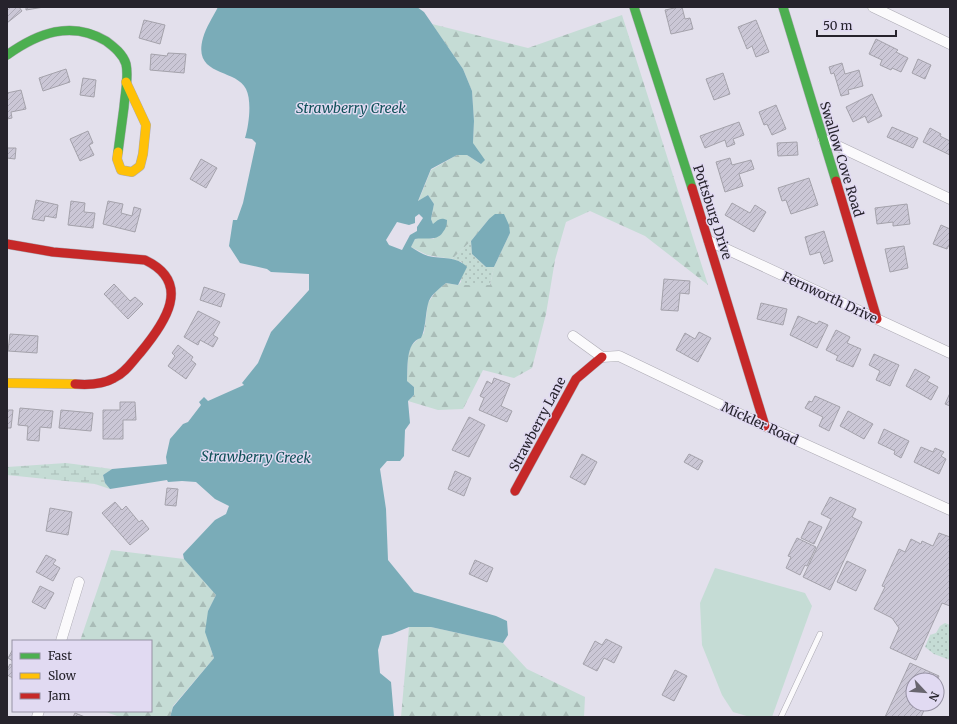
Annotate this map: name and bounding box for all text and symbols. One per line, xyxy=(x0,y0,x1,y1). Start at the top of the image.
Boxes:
scale bar xyxy=(817,12,896,38)
text: 50 m xyxy=(823,18,852,33)
water label: Strawberry Creek xyxy=(296,99,406,117)
street label: Swallow Cove Road xyxy=(816,99,867,219)
street label: Pottsburg Drive xyxy=(689,163,736,262)
street label: Fernworth Drive xyxy=(779,268,880,327)
street label: Strawberry Lane xyxy=(505,374,570,474)
street label: Mickler Road xyxy=(719,398,801,449)
water label: Strawberry Creek xyxy=(201,447,311,467)
legend xyxy=(12,640,152,712)
text: Fast xyxy=(48,648,72,663)
text: Slow xyxy=(48,668,77,683)
north arrow xyxy=(905,672,945,712)
text: Jam xyxy=(47,688,71,703)
text: N xyxy=(926,689,942,704)

